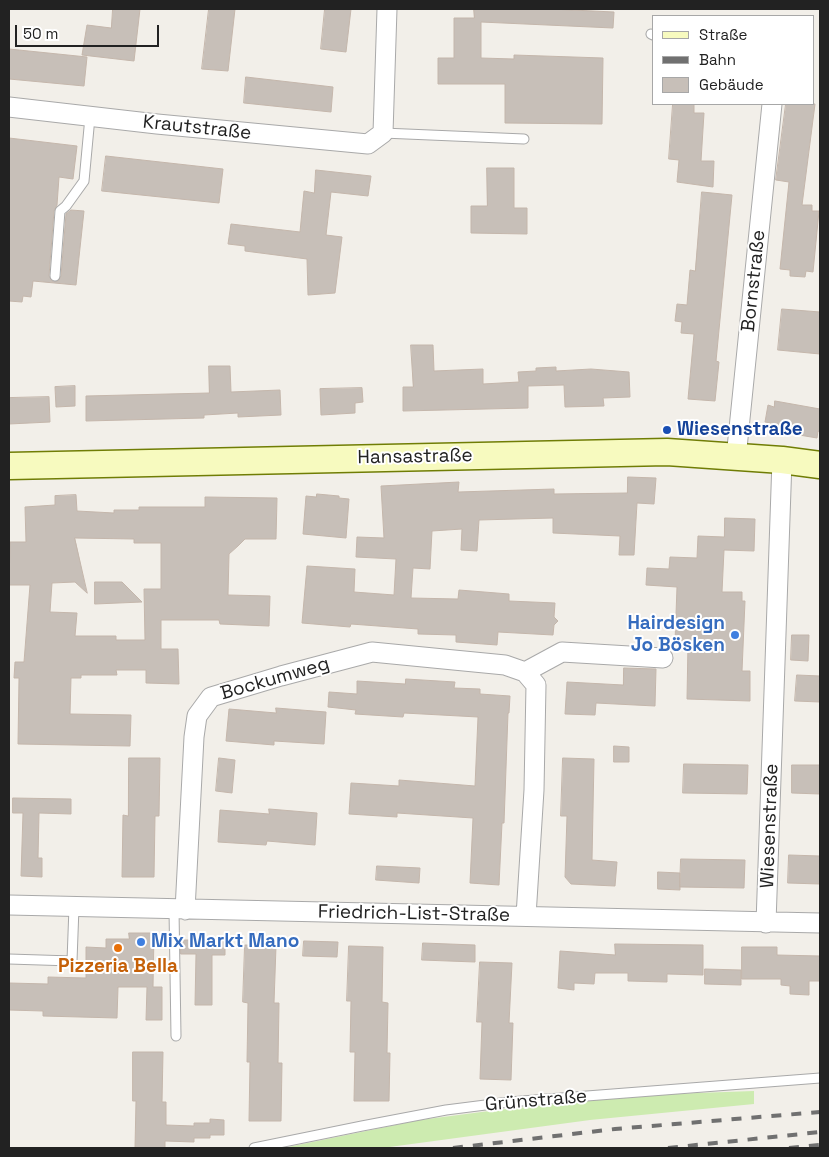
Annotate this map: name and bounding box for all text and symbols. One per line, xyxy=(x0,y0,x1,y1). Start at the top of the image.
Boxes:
scale bar xyxy=(18,15,161,47)
legend xyxy=(652,15,814,105)
text: 50 m xyxy=(23,24,58,43)
text: Straße xyxy=(699,25,747,44)
text: Bahn xyxy=(699,50,736,69)
text: Gebäude xyxy=(699,75,764,94)
street label: Krautstraße xyxy=(142,111,252,145)
street label: Bornstraße xyxy=(737,229,771,333)
place label: Wiesenstraße xyxy=(677,419,803,441)
marker: Wiesenstraße xyxy=(661,424,673,436)
street label: Hansastraße xyxy=(357,445,473,469)
place label: Hairdesign Jo Bösken xyxy=(627,613,725,657)
marker: Hairdesign Jo Bösken xyxy=(729,629,741,641)
street label: Bockumweg xyxy=(218,653,332,705)
street label: Wiesenstraße xyxy=(756,763,784,889)
street label: Friedrich-List-Straße xyxy=(318,901,510,927)
place label: Mix Markt Mano xyxy=(151,931,299,953)
marker: Mix Markt Mano xyxy=(135,936,147,948)
marker: Pizzeria Bella xyxy=(112,942,124,954)
place label: Pizzeria Bella xyxy=(58,956,178,978)
street label: Grünstraße xyxy=(484,1085,588,1117)

